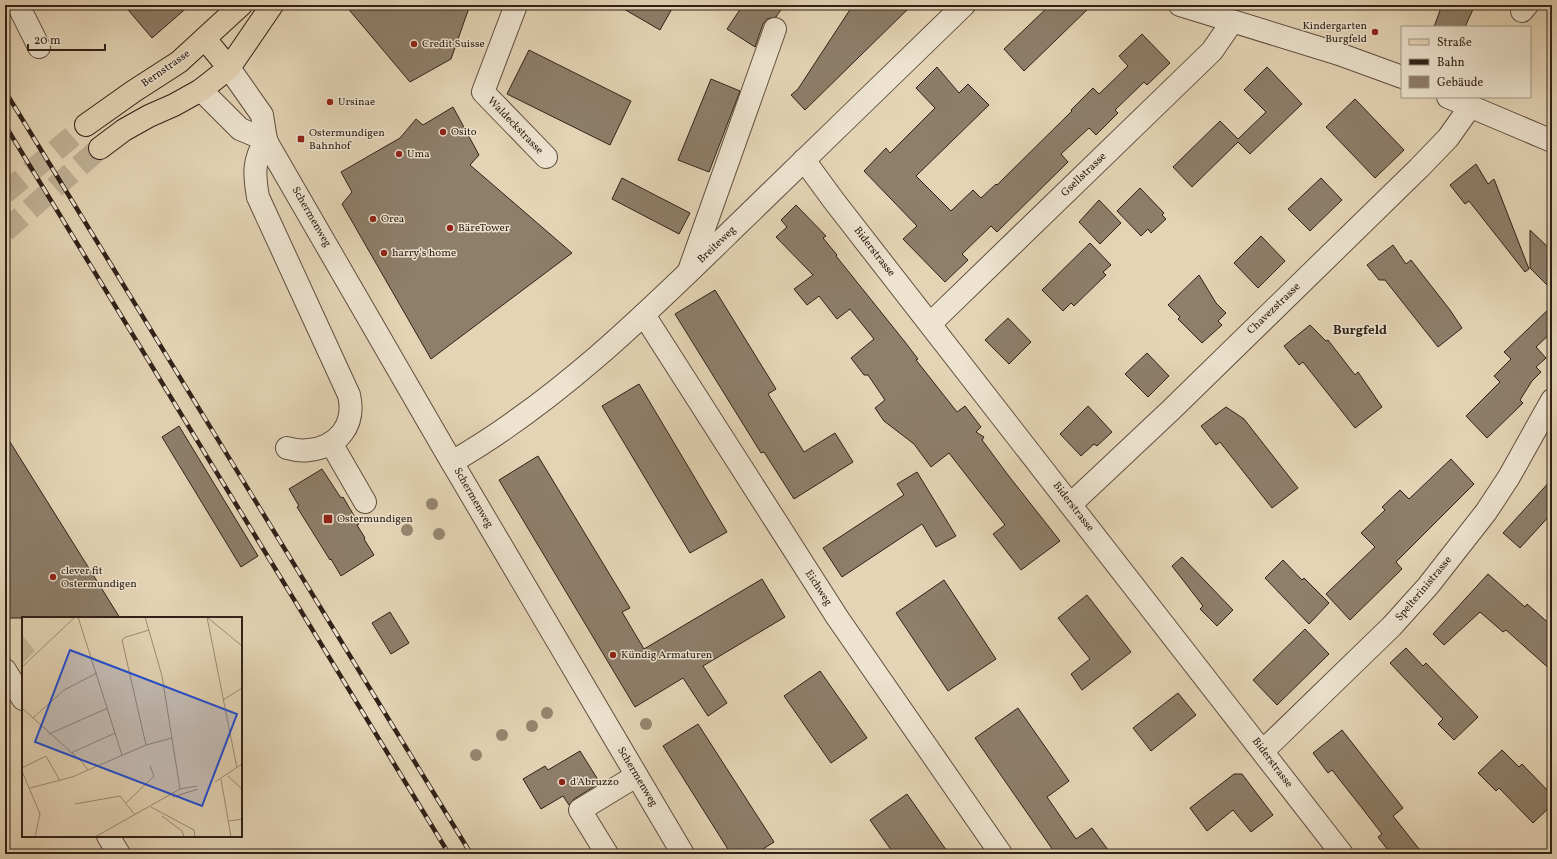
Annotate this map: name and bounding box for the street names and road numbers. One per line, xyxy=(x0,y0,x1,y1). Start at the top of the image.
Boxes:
street label: Bernstrasse xyxy=(139,47,193,91)
street label: Waldeckstrasse xyxy=(484,94,546,158)
street label: Gsellstrasse xyxy=(1058,150,1110,200)
street label: Schermenweg xyxy=(288,184,335,250)
street label: Breiteweg xyxy=(694,223,740,267)
street label: Biderstrasse xyxy=(850,224,898,280)
street label: Chavezstrasse xyxy=(1244,280,1304,338)
street label: Schermenweg xyxy=(450,465,497,531)
street label: Biderstrasse xyxy=(1049,479,1097,535)
street label: Spelterinistrasse xyxy=(1392,553,1456,625)
street label: Eichweg xyxy=(801,567,835,609)
street label: Biderstrasse xyxy=(1248,735,1296,791)
street label: Schermenweg xyxy=(613,744,661,810)

